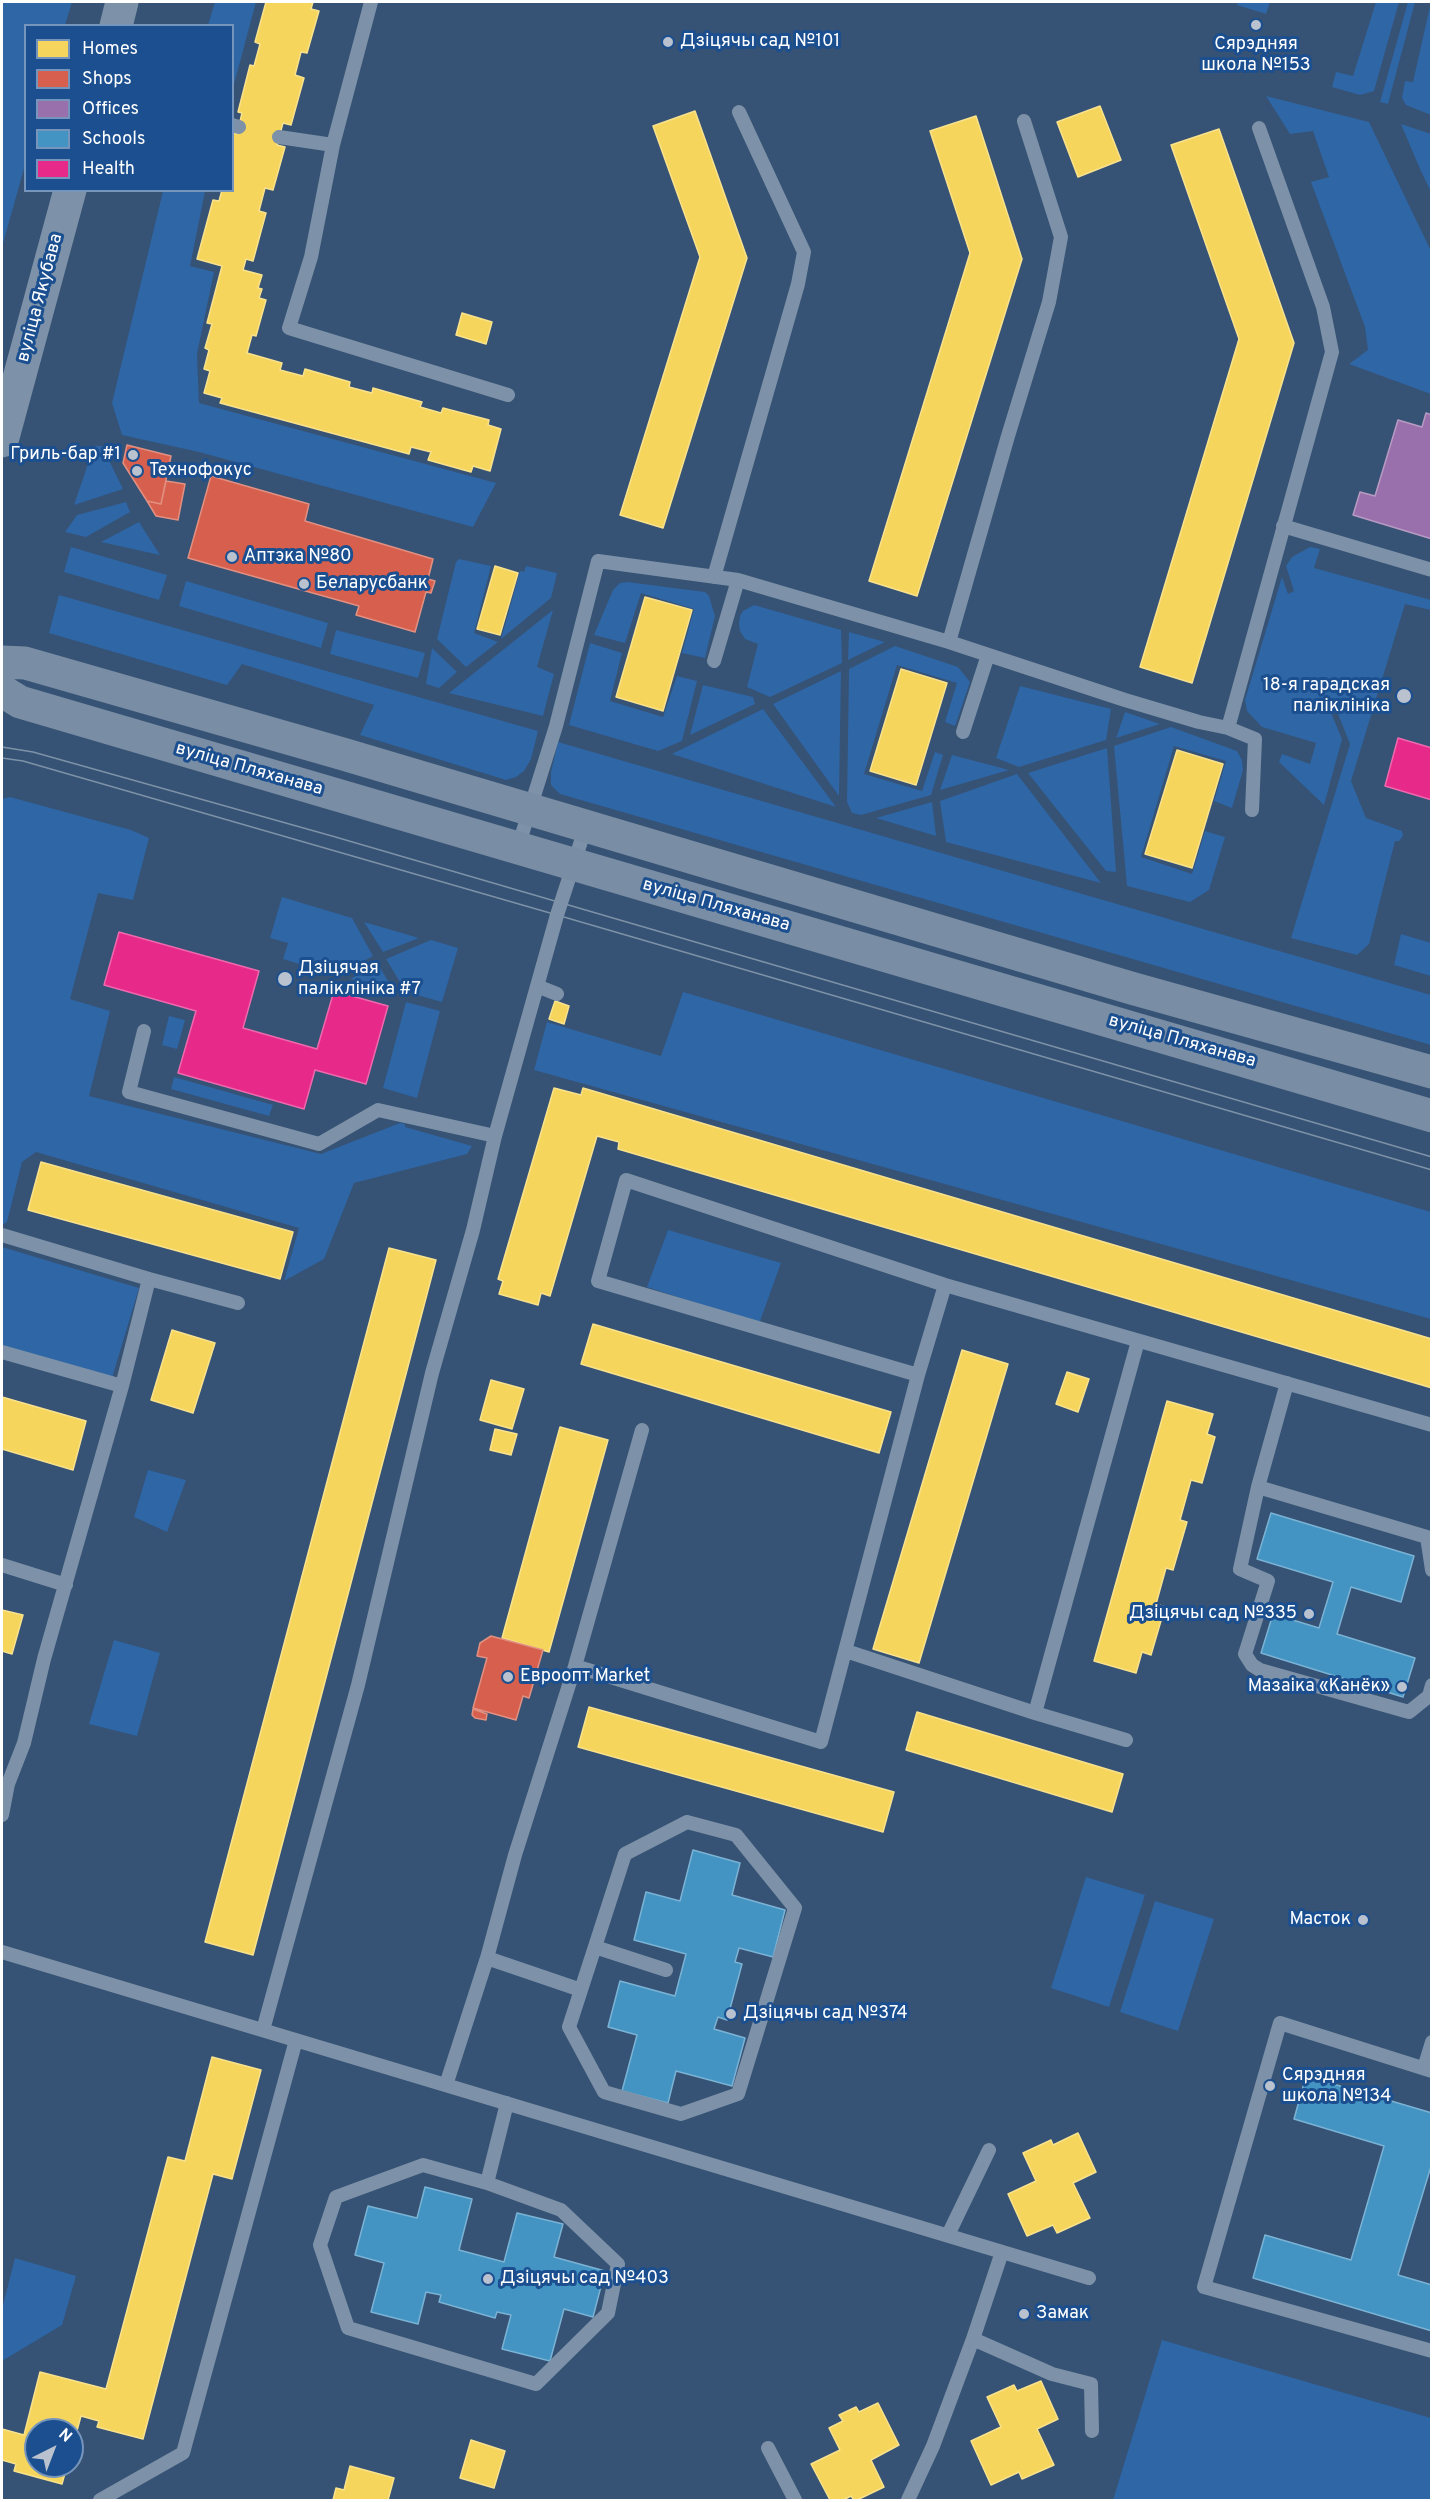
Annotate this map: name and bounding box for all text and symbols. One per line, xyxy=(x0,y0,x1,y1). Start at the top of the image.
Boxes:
marker: Сярэдняя школа №153 xyxy=(1249,18,1263,32)
legend xyxy=(24,24,234,192)
place label: Дзіцячы сад №101 xyxy=(680,31,840,53)
place label: Сярэдняя школа №153 xyxy=(1201,34,1311,76)
marker: Дзіцячы сад №101 xyxy=(661,35,675,49)
text: Homes xyxy=(82,38,138,61)
text: Shops xyxy=(82,68,132,91)
text: Offices xyxy=(82,98,139,121)
text: Schools xyxy=(82,128,145,151)
text: Health xyxy=(82,158,135,181)
street label: вуліца Якубава xyxy=(13,231,69,365)
place label: Гриль-бар #1 xyxy=(10,444,121,466)
marker: Гриль-бар #1 xyxy=(126,448,140,462)
place label: Технофокус xyxy=(149,460,252,482)
marker: Технофокус xyxy=(130,464,144,478)
place label: Аптэка №80 xyxy=(244,546,352,568)
marker: Аптэка №80 xyxy=(225,550,239,564)
place label: Беларусбанк xyxy=(316,573,428,595)
marker: Беларусбанк xyxy=(297,577,311,591)
place label: 18-я гарадская паліклініка xyxy=(1263,675,1390,718)
marker: 18-я гарадская паліклініка xyxy=(1395,687,1413,705)
street label: вуліца Пляханава xyxy=(173,739,325,801)
street label: вуліца Пляханава xyxy=(640,875,792,937)
place label: Дзіцячая паліклініка #7 xyxy=(298,958,421,1000)
marker: Дзіцячая паліклініка #7 xyxy=(276,970,294,988)
street label: вуліца Пляханава xyxy=(1106,1011,1258,1073)
place label: Дзіцячы сад №335 xyxy=(1129,1603,1297,1625)
marker: Дзіцячы сад №335 xyxy=(1302,1607,1316,1621)
place label: Евроопт Market xyxy=(520,1666,650,1688)
marker: Евроопт Market xyxy=(501,1670,515,1684)
place label: Мазаіка «Канёк» xyxy=(1248,1676,1390,1698)
marker: Мазаіка «Канёк» xyxy=(1395,1680,1409,1694)
place label: Масток xyxy=(1290,1909,1351,1931)
marker: Масток xyxy=(1356,1913,1370,1927)
place label: Дзіцячы сад №374 xyxy=(743,2003,908,2025)
marker: Дзіцячы сад №374 xyxy=(724,2007,738,2021)
place label: Сярэдняя школа №134 xyxy=(1282,2065,1391,2108)
marker: Сярэдняя школа №134 xyxy=(1263,2079,1277,2093)
place label: Дзіцячы сад №403 xyxy=(500,2268,669,2290)
marker: Дзіцячы сад №403 xyxy=(481,2272,495,2286)
place label: Замак xyxy=(1036,2303,1089,2325)
marker: Замак xyxy=(1017,2307,1031,2321)
north arrow xyxy=(24,2418,84,2478)
text: N xyxy=(54,2425,76,2447)

